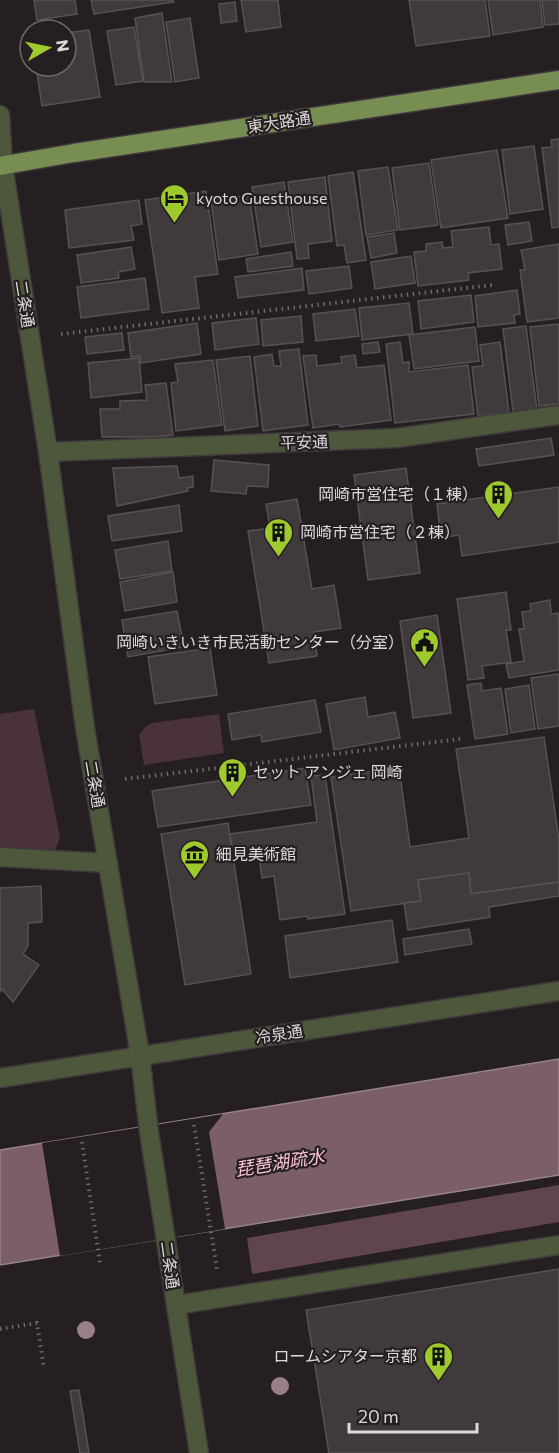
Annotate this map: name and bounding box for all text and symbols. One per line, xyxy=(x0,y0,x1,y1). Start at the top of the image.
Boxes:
north arrow xyxy=(18,18,78,78)
text: N xyxy=(53,38,74,53)
street label: 東大路通 xyxy=(246,107,312,136)
hotel icon: kyoto Guesthouse xyxy=(159,182,191,224)
place label: kyoto Guesthouse xyxy=(196,188,327,207)
street label: 二条通 xyxy=(12,279,39,329)
street label: 平安通 xyxy=(280,431,328,452)
building icon: 岡崎市営住宅（１棟） xyxy=(483,478,515,520)
place label: 岡崎市営住宅（１棟） xyxy=(318,484,478,503)
building icon: 岡崎市営住宅（２棟） xyxy=(263,516,295,558)
place label: 岡崎市営住宅（２棟） xyxy=(300,522,460,541)
public building icon: 岡崎いきいき市民活動センター（分室） xyxy=(409,626,441,668)
place label: 岡崎いきいき市民活動センター（分室） xyxy=(116,632,404,651)
building icon: セット アンジェ 岡崎 xyxy=(216,756,248,798)
street label: 二条通 xyxy=(82,759,109,809)
place label: セット アンジェ 岡崎 xyxy=(253,762,403,781)
museum icon: 細見美術館 xyxy=(179,838,211,880)
place label: 細見美術館 xyxy=(216,844,296,863)
street label: 冷泉通 xyxy=(254,1020,304,1047)
water label: 琵琶湖疏水 xyxy=(234,1144,328,1180)
street label: 二条通 xyxy=(158,1240,183,1290)
building icon: ロームシアター京都 xyxy=(422,1340,454,1382)
place label: ロームシアター京都 xyxy=(273,1346,417,1365)
scale bar xyxy=(349,1396,476,1434)
text: 20 m xyxy=(358,1405,399,1427)

